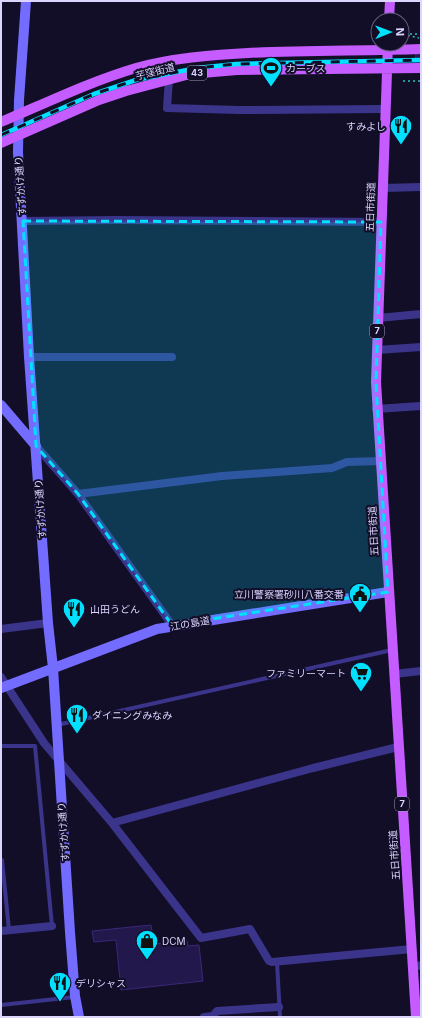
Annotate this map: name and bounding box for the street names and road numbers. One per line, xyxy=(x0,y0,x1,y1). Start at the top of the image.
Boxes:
street label: 芋窪街道 xyxy=(134,60,176,82)
road number: 43 xyxy=(187,66,207,80)
street label: すずかけ通り xyxy=(12,156,28,216)
street label: 五日市街道 xyxy=(363,182,377,232)
road number: 7 xyxy=(370,324,384,338)
street label: すずかけ通り xyxy=(32,479,48,539)
street label: 五日市街道 xyxy=(366,506,380,556)
street label: 江の島道 xyxy=(169,614,211,632)
road number: 7 xyxy=(395,797,409,811)
street label: すずかけ通り xyxy=(55,802,71,862)
street label: 五日市街道 xyxy=(386,830,402,880)

